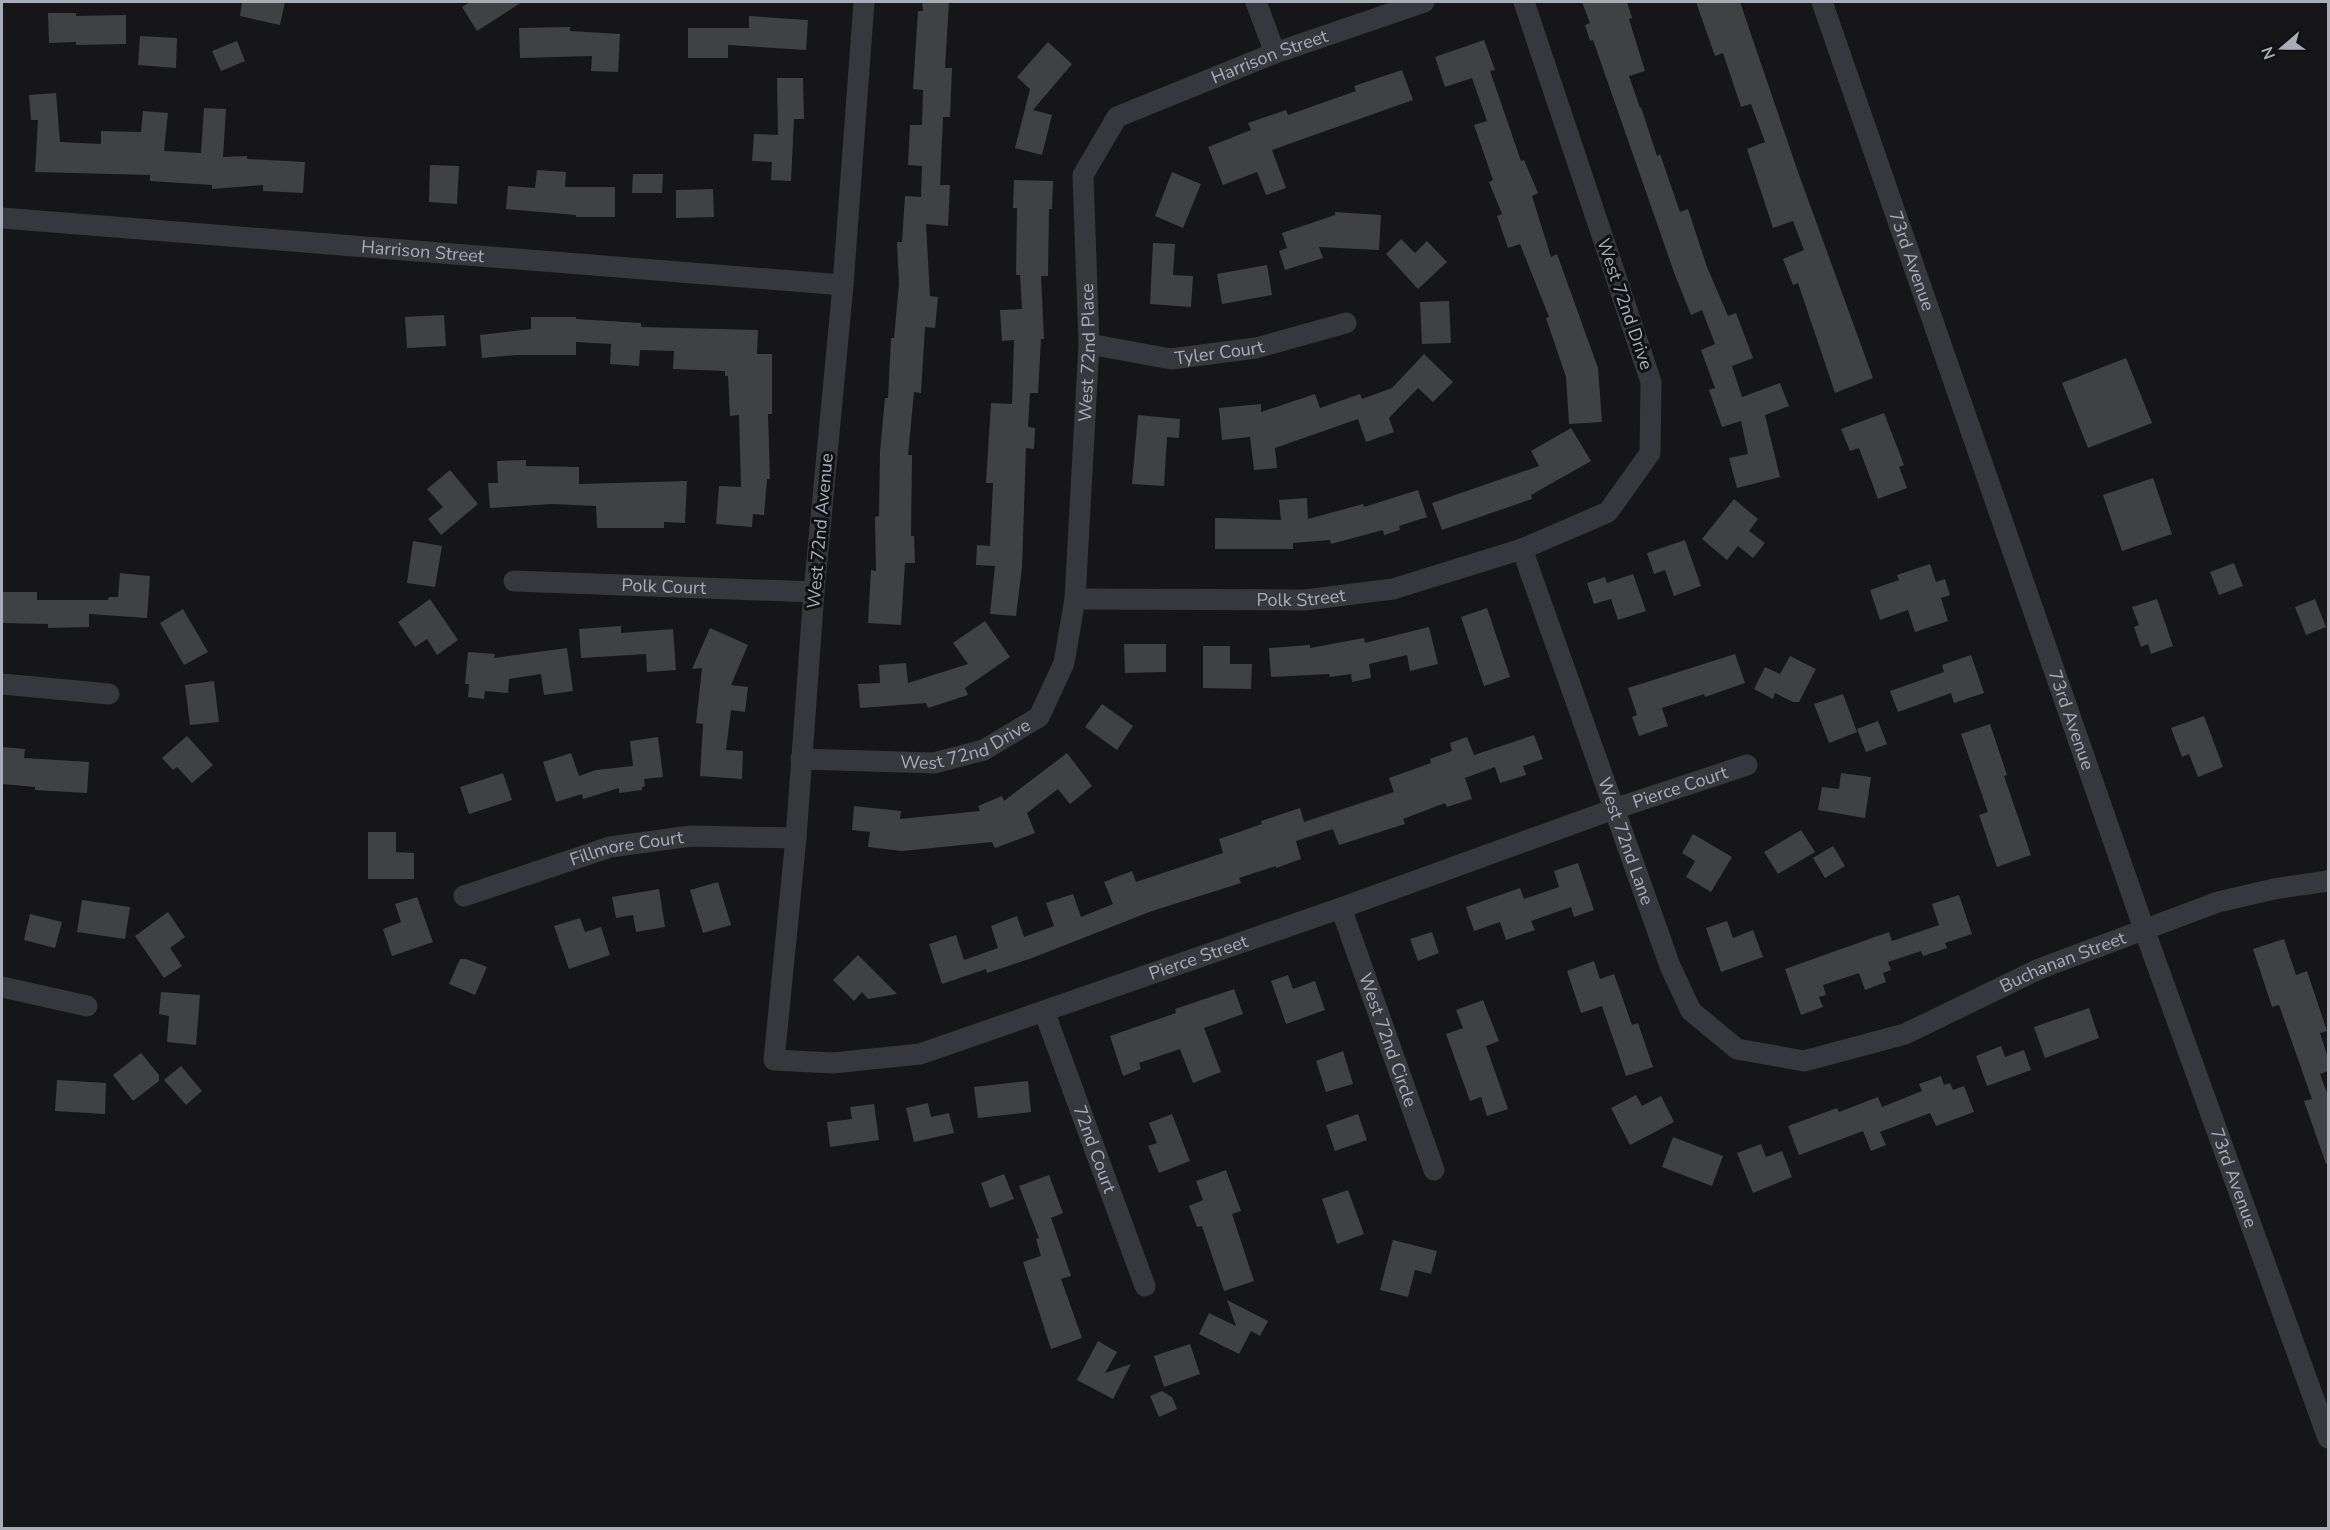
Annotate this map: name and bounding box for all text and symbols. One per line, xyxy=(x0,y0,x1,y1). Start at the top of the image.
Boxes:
north arrow xyxy=(2252,18,2312,78)
street label: Harrison Street xyxy=(1207,24,1332,90)
text: N xyxy=(2256,43,2281,62)
street label: 73rd Avenue xyxy=(1883,208,1940,314)
street label: Harrison Street xyxy=(360,235,486,268)
street label: West 72nd Drive xyxy=(1591,235,1659,373)
street label: West 72nd Place xyxy=(1073,283,1101,423)
street label: Tyler Court xyxy=(1173,334,1267,370)
street label: West 72nd Avenue xyxy=(801,452,839,610)
street label: Polk Court xyxy=(621,573,707,600)
street label: Polk Street xyxy=(1256,583,1347,612)
street label: 73rd Avenue xyxy=(2043,667,2100,773)
street label: West 72nd Drive xyxy=(900,713,1035,775)
street label: Pierce Court xyxy=(1629,760,1731,814)
street label: West 72nd Lane xyxy=(1592,774,1659,908)
street label: Fillmore Court xyxy=(567,825,685,872)
street label: Buchanan Street xyxy=(1996,925,2130,998)
street label: Pierce Street xyxy=(1146,929,1252,986)
street label: West 72nd Circle xyxy=(1353,970,1423,1110)
street label: 72nd Court xyxy=(1068,1102,1122,1197)
street label: 73rd Avenue xyxy=(2205,1125,2263,1231)

